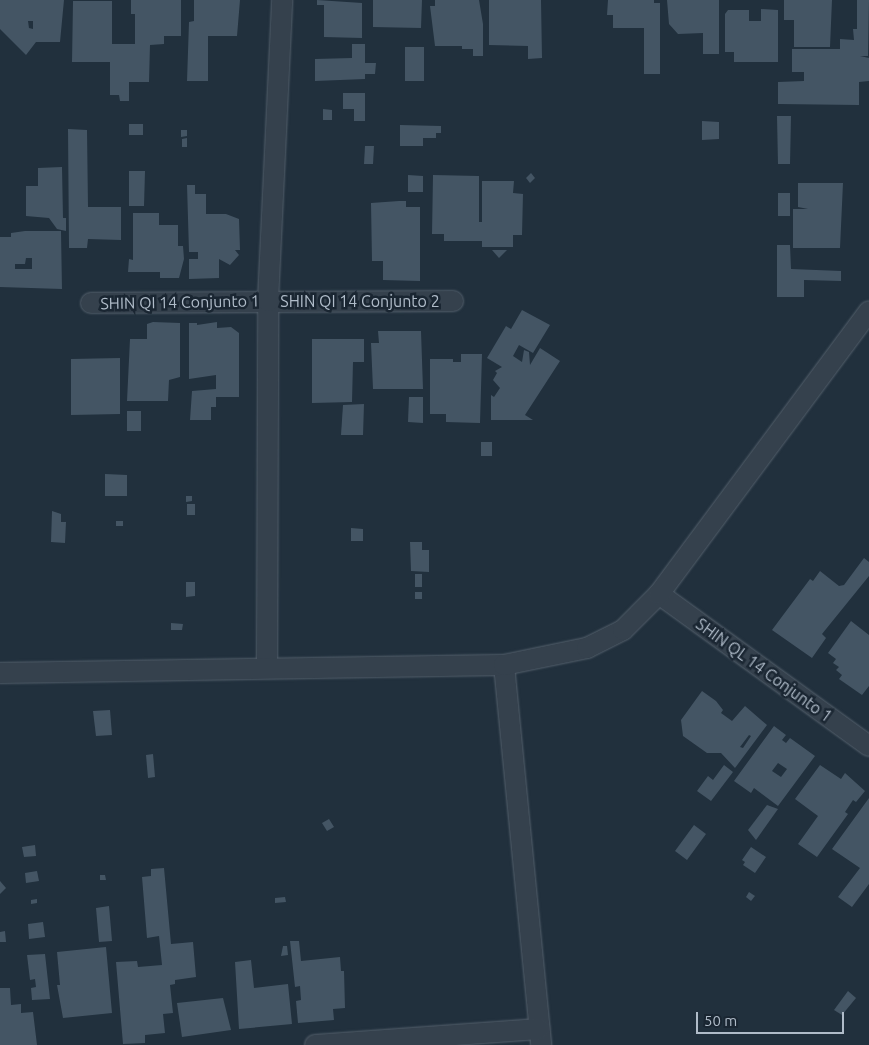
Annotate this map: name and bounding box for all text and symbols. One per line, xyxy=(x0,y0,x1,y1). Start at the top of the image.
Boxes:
street label: SHIN QI 14 Conjunto 1 xyxy=(100,291,260,313)
street label: SHIN QI 14 Conjunto 2 xyxy=(280,291,440,311)
street label: SHIN QL 14 Conjunto 1 xyxy=(692,614,836,726)
scale bar xyxy=(699,1002,846,1034)
text: 50 m xyxy=(704,1012,737,1029)

